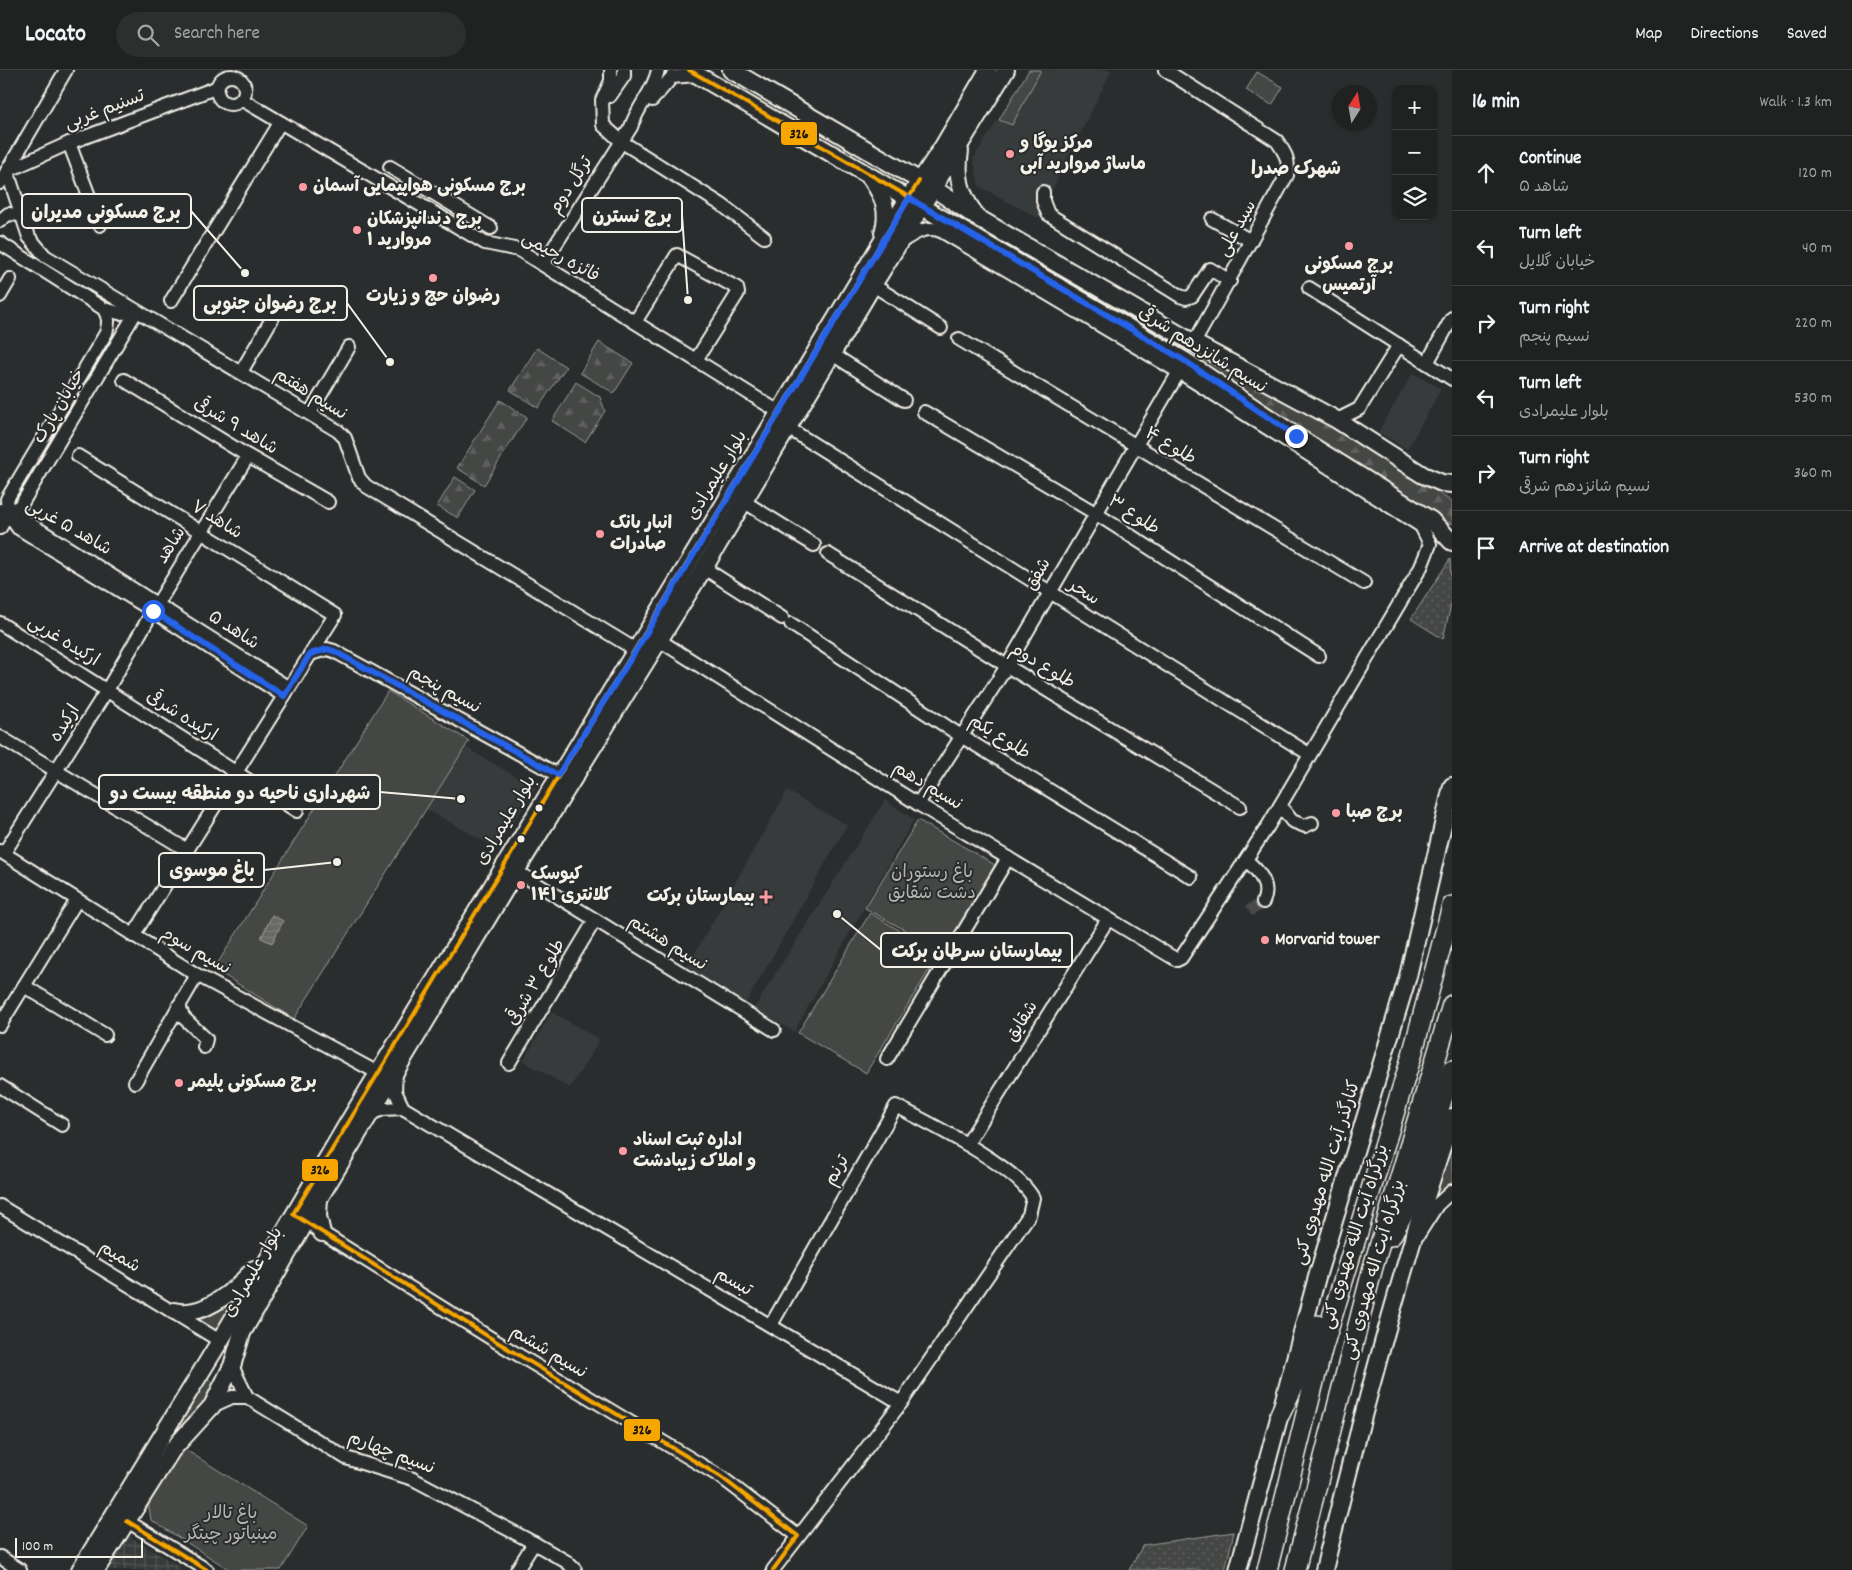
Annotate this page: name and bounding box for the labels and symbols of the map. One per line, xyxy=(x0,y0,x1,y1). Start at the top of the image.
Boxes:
street label: تسنیم غربی xyxy=(61,84,149,138)
north arrow xyxy=(1332,85,1377,130)
line badge: 326 xyxy=(780,121,818,146)
text: 326 xyxy=(789,125,809,145)
place label: مرکز یوگا و ماساژ مروارید آبی xyxy=(1018,131,1146,178)
marker: مرکز یوگا و ماساژ مروارید آبی xyxy=(1004,148,1016,160)
street label: ترگل دوم xyxy=(544,152,600,220)
district label: شهرک صدرا xyxy=(1251,157,1341,184)
place label: برج مسکونی هواپیمایی آسمان xyxy=(313,175,526,200)
marker: برج مسکونی هواپیمایی آسمان xyxy=(297,181,309,193)
callout: برج مسکونی مدیران xyxy=(22,194,191,228)
street label: سید علی xyxy=(1212,196,1264,262)
callout: برج نسترن xyxy=(582,198,682,232)
text: برج مسکونی مدیران xyxy=(31,201,181,228)
text: برج نسترن xyxy=(592,205,672,232)
place label: برج دندانپزشکان مروارید ۱ xyxy=(367,208,482,254)
marker: برج دندانپزشکان مروارید ۱ xyxy=(351,224,363,236)
street label: فائزه رحیمی xyxy=(517,226,603,290)
marker: برج مسکونی آرتمیس xyxy=(1343,240,1355,252)
place label: برج مسکونی آرتمیس xyxy=(1304,253,1394,299)
marker: رضوان حج و زیارت xyxy=(427,272,439,284)
place label: رضوان حج و زیارت xyxy=(366,285,500,310)
callout: برج رضوان جنوبی xyxy=(194,286,347,320)
text: برج رضوان جنوبی xyxy=(203,292,337,319)
street label: نسیم شانزدهم شرقی xyxy=(1133,300,1272,401)
street label: نسیم هفتم xyxy=(269,363,351,427)
street label: خیابان پارک xyxy=(28,365,92,449)
street label: شاهد ۹ شرقی xyxy=(188,390,283,462)
street label: طلوع ۴ xyxy=(1139,422,1201,472)
route end xyxy=(1285,425,1308,448)
street label: بلوار علیمرادی xyxy=(681,426,755,526)
street label: طلوع ۳ xyxy=(1102,490,1164,542)
street label: شاهد ۵ غربی xyxy=(20,493,116,563)
street label: شاهد ۷ xyxy=(185,495,247,547)
place label: انبار بانک صادرات xyxy=(610,512,672,558)
street label: شاهد xyxy=(151,523,193,569)
marker: انبار بانک صادرات xyxy=(594,528,606,540)
street label: شفق xyxy=(1020,554,1058,596)
street label: سحر xyxy=(1061,573,1104,612)
route start xyxy=(142,600,165,623)
street label: شاهد ۵ xyxy=(203,605,263,657)
street label: ارکیده غربی xyxy=(22,610,104,674)
street label: طلوع دوم xyxy=(1005,638,1079,696)
street label: نسیم پنجم xyxy=(403,661,485,721)
street label: ارکیده شرقی xyxy=(140,684,223,749)
street label: ارکیده xyxy=(45,700,87,748)
street label: طلوع یکم xyxy=(963,709,1035,767)
street label: نسیم دهم xyxy=(887,756,967,818)
street label: بلوار علیمرادی xyxy=(470,771,544,871)
callout: شهرداری ناحیه دو منطقه بیست دو xyxy=(99,775,380,809)
text: شهرداری ناحیه دو منطقه بیست دو xyxy=(108,782,370,809)
place label: برج صبا xyxy=(1346,801,1403,826)
unlabelled marker xyxy=(534,803,544,813)
marker: برج صبا xyxy=(1330,807,1342,819)
unlabelled marker xyxy=(516,834,526,844)
callout: باغ موسوی xyxy=(159,853,264,887)
text: باغ موسوی xyxy=(169,858,255,886)
park label: باغ رستوران دشت شقایق xyxy=(888,861,976,907)
place label: کیوسک کلانتری ۱۴۱ xyxy=(531,863,612,909)
marker: کیوسک کلانتری ۱۴۱ xyxy=(515,879,527,891)
place label: بیمارستان برکت xyxy=(647,885,755,910)
marker: بیمارستان برکت xyxy=(759,890,773,904)
street label: نسیم هشتم xyxy=(623,910,711,978)
street label: نسیم سوم xyxy=(155,922,235,982)
place label: Morvarid tower xyxy=(1275,928,1380,953)
callout: بیمارستان سرطان برکت xyxy=(881,933,1072,967)
street label: طلوع ۳ شرقی xyxy=(500,934,573,1031)
marker: Morvarid tower xyxy=(1259,934,1271,946)
text: بیمارستان سرطان برکت xyxy=(891,940,1063,967)
street label: شقایق xyxy=(1001,997,1045,1047)
place label: برج مسکونی پلیمر xyxy=(187,1071,317,1096)
marker: برج مسکونی پلیمر xyxy=(173,1077,185,1089)
street label: کنارگذر آیت الله مهدوی کنی xyxy=(1288,1077,1368,1268)
place label: اداره ثبت اسناد و املاک زیبادشت xyxy=(633,1129,756,1175)
street label: بزرگراه آیت الله مهدوی کنی xyxy=(1316,1142,1396,1332)
marker: اداره ثبت اسناد و املاک زیبادشت xyxy=(617,1145,629,1157)
street label: ترنم xyxy=(819,1150,857,1191)
line badge: 326 xyxy=(301,1158,339,1182)
text: 326 xyxy=(310,1161,330,1181)
street label: بزرگراه آیت اله مهدوی کنی xyxy=(1337,1177,1413,1363)
street label: بلوار علیمرادی xyxy=(218,1223,290,1323)
street label: شمیم xyxy=(94,1236,144,1280)
street label: تبسم xyxy=(710,1262,757,1304)
street label: نسیم ششم xyxy=(505,1320,591,1386)
line badge: 326 xyxy=(623,1418,661,1442)
text: 326 xyxy=(632,1421,652,1441)
street label: نسیم چهارم xyxy=(344,1426,438,1482)
park label: باغ تالار مینیاتور چیتگر xyxy=(182,1502,278,1548)
scale bar xyxy=(15,1535,142,1558)

